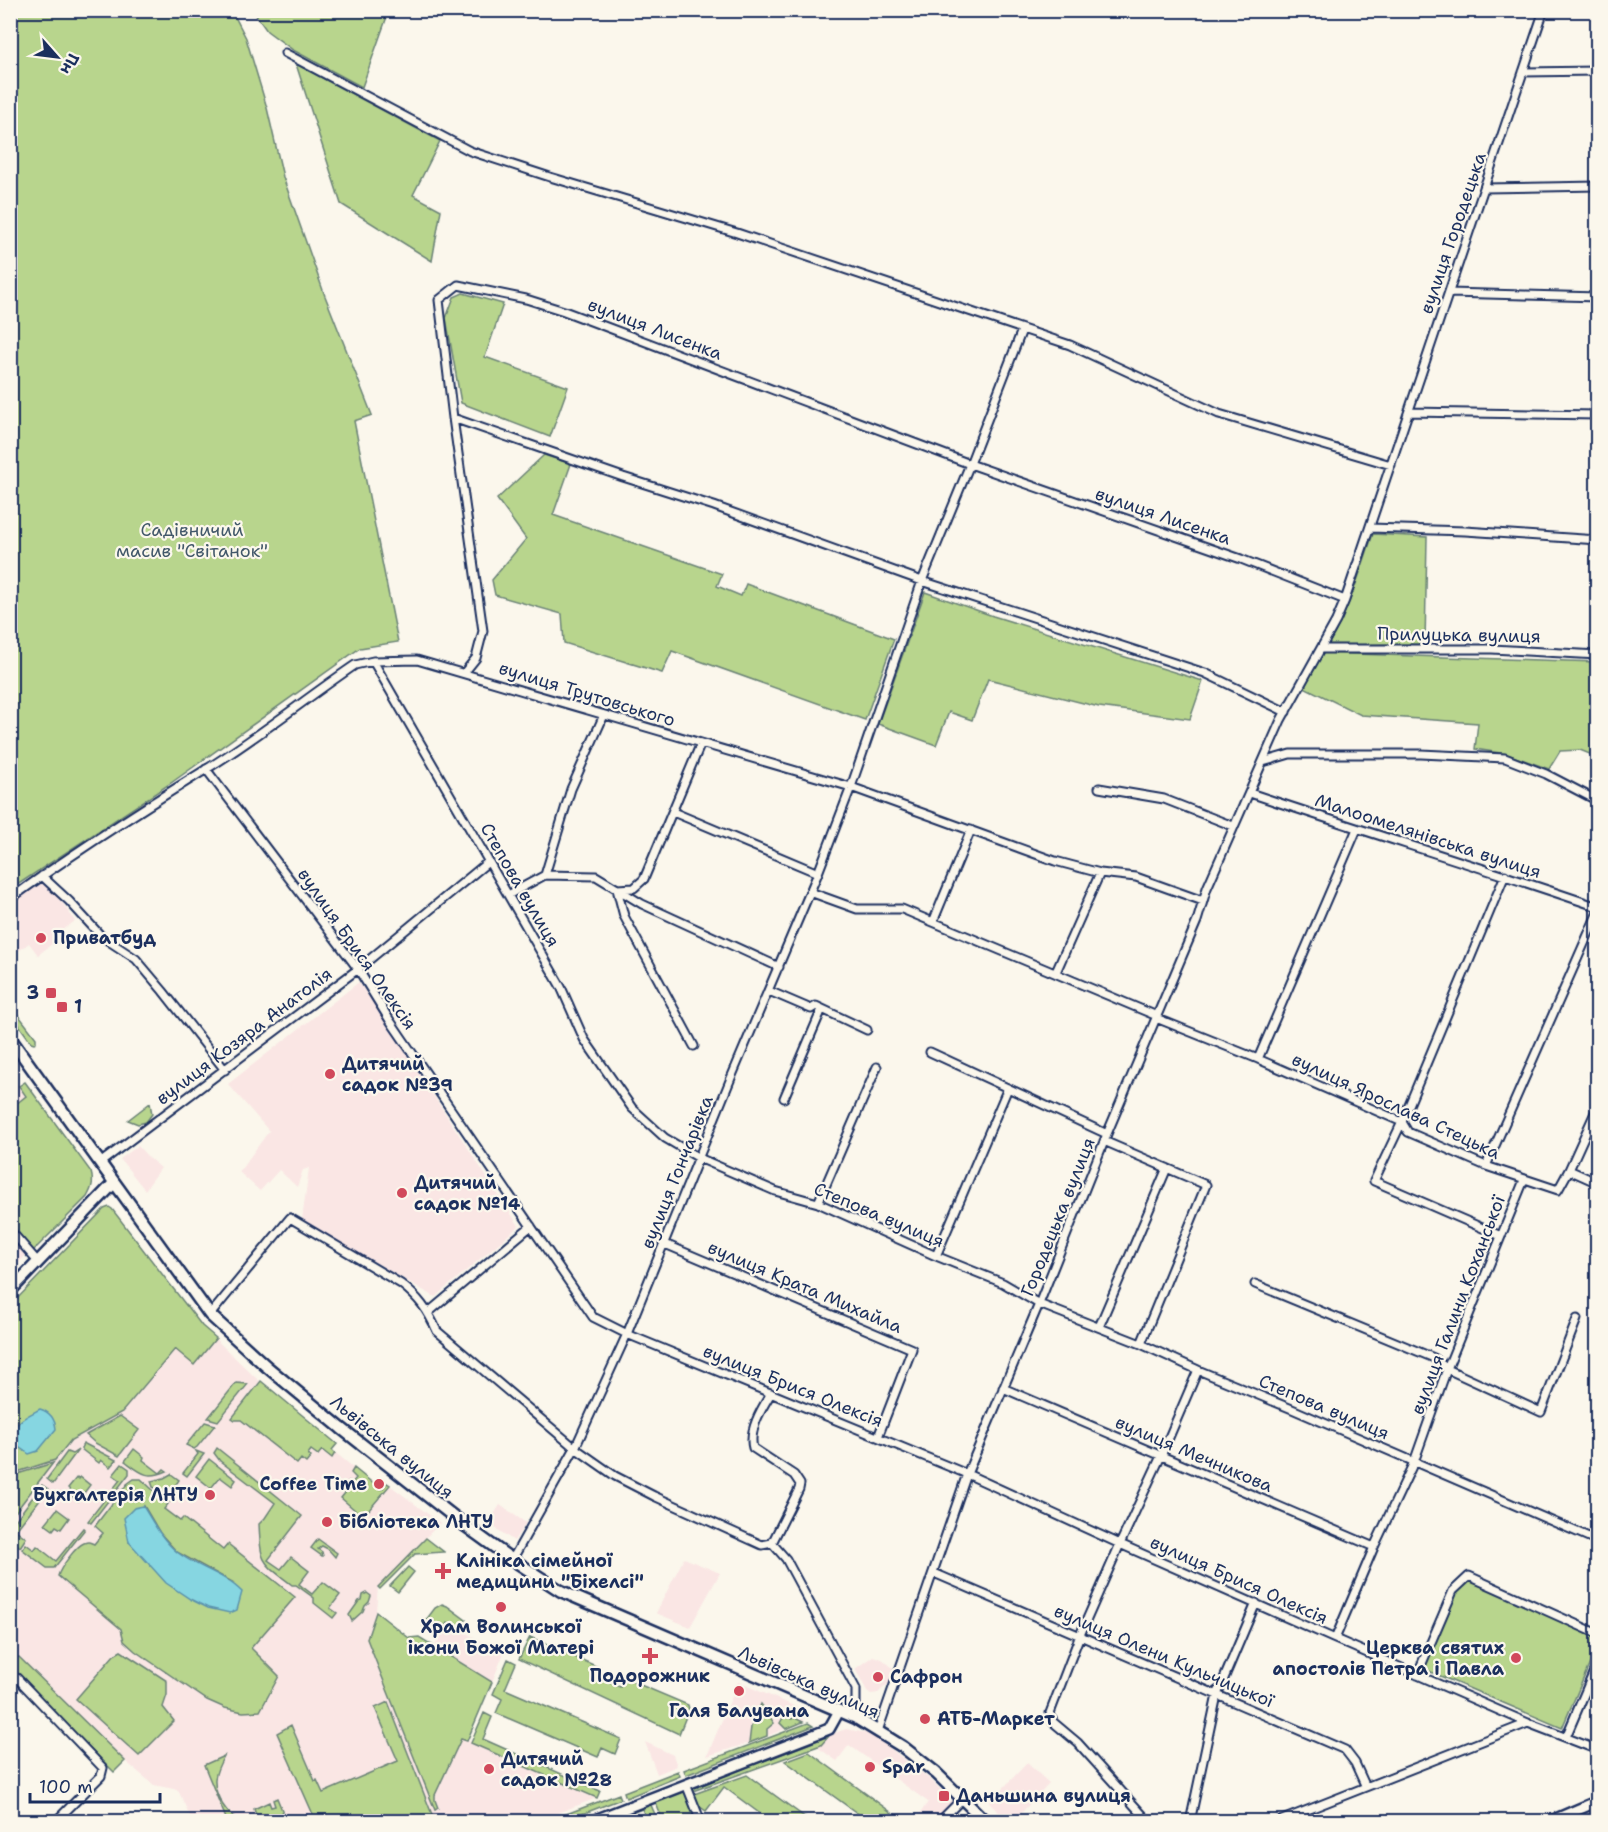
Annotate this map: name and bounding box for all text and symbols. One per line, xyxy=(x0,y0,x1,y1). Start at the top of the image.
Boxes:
north arrow xyxy=(27,27,87,87)
text: Пн xyxy=(56,50,84,78)
street label: вулиця Городецька xyxy=(1414,149,1492,317)
street label: вулиця Лисенка xyxy=(584,292,726,366)
street label: вулиця Лисенка xyxy=(1092,482,1234,550)
park label: Садівничий масив "Світанок" xyxy=(116,518,268,563)
street label: Прилуцька вулиця xyxy=(1377,622,1541,648)
street label: вулиця Трутовського xyxy=(496,656,678,732)
street label: Малоомелянівська вулиця xyxy=(1312,788,1544,884)
street label: Степова вулиця xyxy=(475,819,565,951)
street label: вулиця Брися Олексія xyxy=(292,863,422,1035)
place label: Приватбуд xyxy=(53,926,156,950)
marker: Приватбуд xyxy=(34,931,48,945)
street label: вулиця Козяра Анатолія xyxy=(151,962,337,1110)
place label: 3 xyxy=(26,981,39,1005)
marker: 3 xyxy=(44,986,58,1000)
place label: 1 xyxy=(74,995,82,1019)
marker: 1 xyxy=(55,1000,69,1014)
street label: вулиця Ярослава Стецька xyxy=(1288,1047,1504,1165)
place label: Дитячий садок №39 xyxy=(342,1052,453,1097)
marker: Дитячий садок №39 xyxy=(323,1067,337,1081)
street label: вулиця Гончарівка xyxy=(635,1092,719,1252)
street label: Городецька вулиця xyxy=(1015,1134,1101,1300)
place label: Дитячий садок №14 xyxy=(414,1171,521,1216)
street label: Степова вулиця xyxy=(810,1177,948,1253)
marker: Дитячий садок №14 xyxy=(395,1186,409,1200)
street label: вулиця Галини Коханської xyxy=(1405,1191,1511,1418)
street label: вулиця Крата Михайла xyxy=(704,1235,906,1339)
street label: вулиця Брися Олексія xyxy=(699,1339,887,1433)
street label: Степова вулиця xyxy=(1255,1369,1393,1445)
street label: Львівська вулиця xyxy=(325,1390,459,1504)
street label: вулиця Мечникова xyxy=(1112,1410,1276,1498)
place label: Coffee Time xyxy=(260,1472,367,1496)
marker: Coffee Time xyxy=(372,1477,386,1491)
place label: Бухгалтерія ЛНТУ xyxy=(33,1483,198,1507)
marker: Бухгалтерія ЛНТУ xyxy=(203,1488,217,1502)
place label: Бібліотека ЛНТУ xyxy=(339,1510,493,1534)
marker: Бібліотека ЛНТУ xyxy=(320,1515,334,1529)
street label: вулиця Брися Олексія xyxy=(1146,1530,1332,1630)
place label: Клініка сімейної медицини "Біхелсі" xyxy=(456,1549,644,1594)
marker: Клініка сімейної медицини "Біхелсі" xyxy=(434,1562,452,1580)
street label: вулиця Олени Кульчицької xyxy=(1050,1599,1278,1714)
marker: Храм Волинської ікони Божої Матері xyxy=(494,1600,508,1614)
place label: Храм Волинської ікони Божої Матері xyxy=(408,1615,594,1660)
place label: Церква святих апостолів Петра і Павла xyxy=(1273,1636,1505,1681)
street label: Львівська вулиця xyxy=(735,1640,883,1724)
marker: Подорожник xyxy=(643,1649,657,1663)
marker: Церква святих апостолів Петра і Павла xyxy=(1509,1651,1523,1665)
place label: Подорожник xyxy=(590,1664,710,1688)
place label: Сафрон xyxy=(890,1665,963,1689)
marker: Сафрон xyxy=(871,1670,885,1684)
marker: Галя Балувана xyxy=(732,1684,746,1698)
place label: Галя Балувана xyxy=(669,1699,810,1723)
place label: АТБ-Маркет xyxy=(937,1707,1055,1731)
marker: АТБ-Маркет xyxy=(918,1712,932,1726)
place label: Дитячий садок №28 xyxy=(501,1747,612,1792)
place label: Spar xyxy=(882,1755,925,1779)
marker: Spar xyxy=(863,1760,877,1774)
marker: Дитячий садок №28 xyxy=(482,1762,496,1776)
scale bar xyxy=(30,1766,160,1804)
text: 100 m xyxy=(39,1775,93,1799)
place label: Даньшина вулиця xyxy=(956,1784,1131,1808)
marker: Даньшина вулиця xyxy=(937,1789,951,1803)

